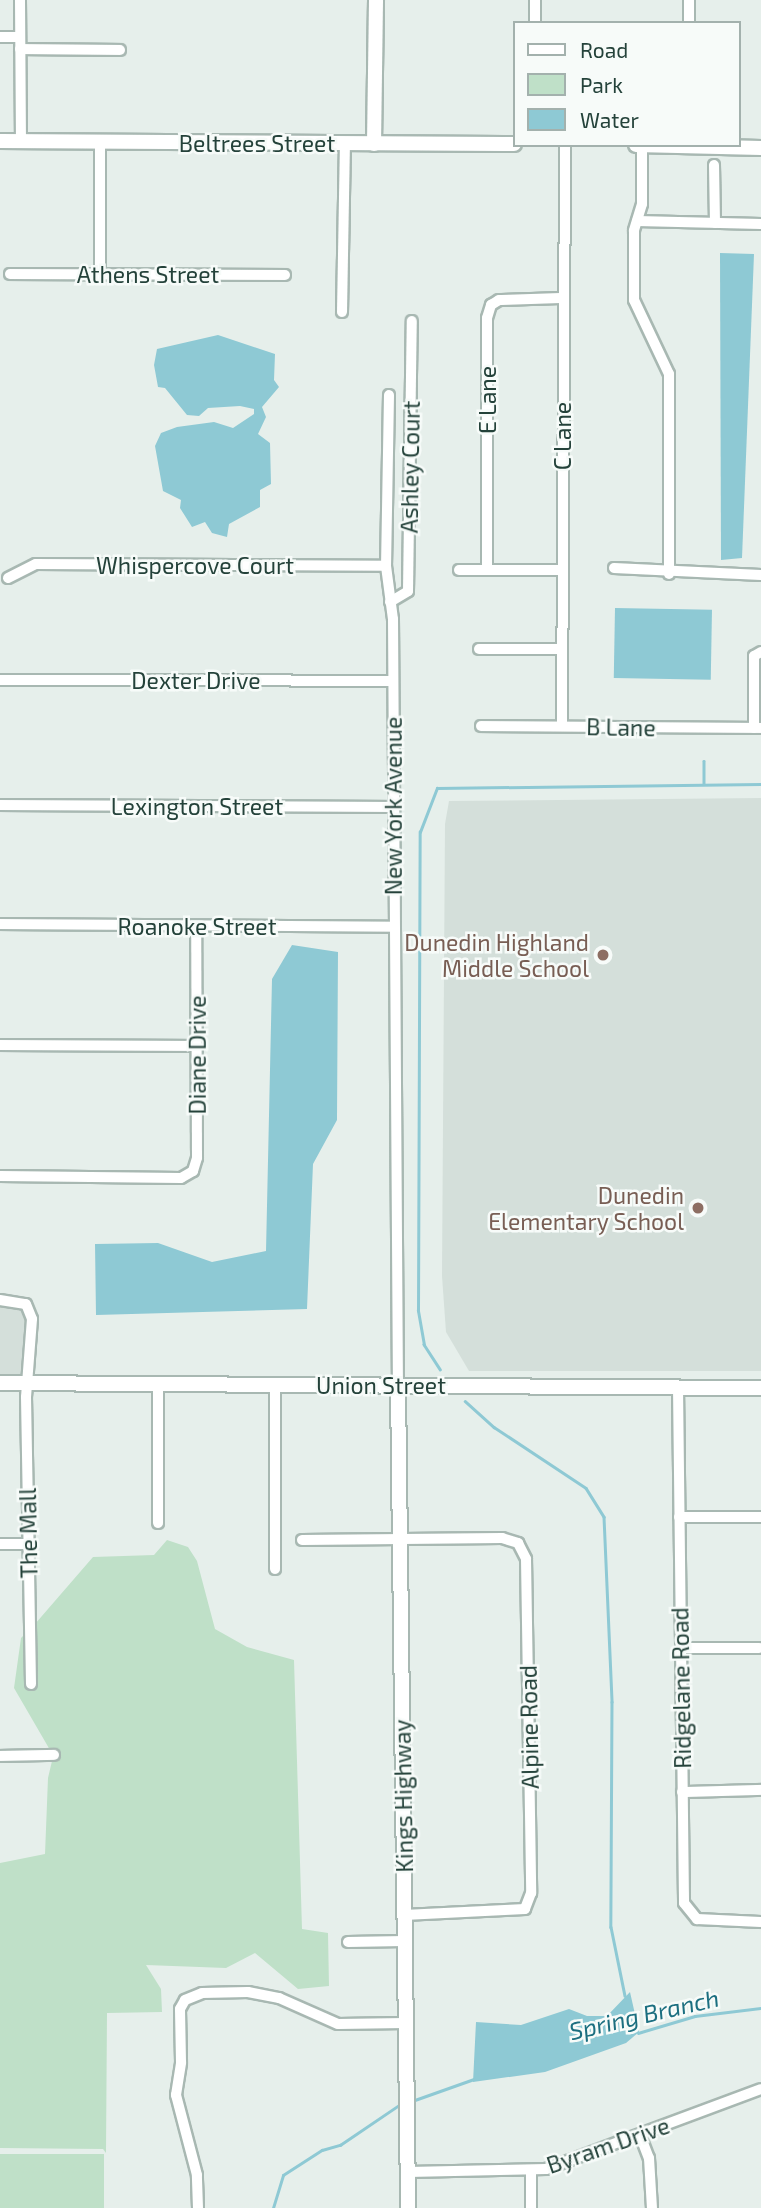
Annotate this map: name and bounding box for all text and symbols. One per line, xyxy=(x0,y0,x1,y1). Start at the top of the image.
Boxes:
legend xyxy=(512,21,740,147)
text: Road xyxy=(580,37,628,62)
text: Park xyxy=(580,72,623,97)
text: Water xyxy=(580,107,639,132)
street label: Beltrees Street xyxy=(179,129,335,157)
street label: Athens Street xyxy=(77,260,219,288)
street label: E Lane xyxy=(473,366,501,434)
street label: Ashley Court xyxy=(395,400,425,534)
street label: C Lane xyxy=(548,402,576,470)
street label: Whispercove Court xyxy=(96,551,294,579)
street label: Dexter Drive xyxy=(131,666,261,694)
street label: B Lane xyxy=(586,713,656,741)
street label: New York Avenue xyxy=(379,716,407,896)
street label: Lexington Street xyxy=(111,792,283,820)
street label: Roanoke Street xyxy=(118,912,276,940)
place label: Dunedin Highland Middle School xyxy=(404,928,589,982)
marker: Dunedin Highland Middle School xyxy=(595,947,611,963)
street label: Diane Drive xyxy=(183,995,211,1115)
place label: Dunedin Elementary School xyxy=(488,1181,684,1235)
marker: Dunedin Elementary School xyxy=(690,1200,706,1216)
street label: Union Street xyxy=(316,1371,446,1399)
street label: The Mall xyxy=(13,1487,43,1579)
street label: Ridgelane Road xyxy=(666,1607,696,1769)
street label: Alpine Road xyxy=(514,1665,544,1789)
street label: Kings Highway xyxy=(388,1719,418,1873)
water label: Spring Branch xyxy=(566,1983,722,2045)
street label: Byram Drive xyxy=(543,2111,673,2179)

